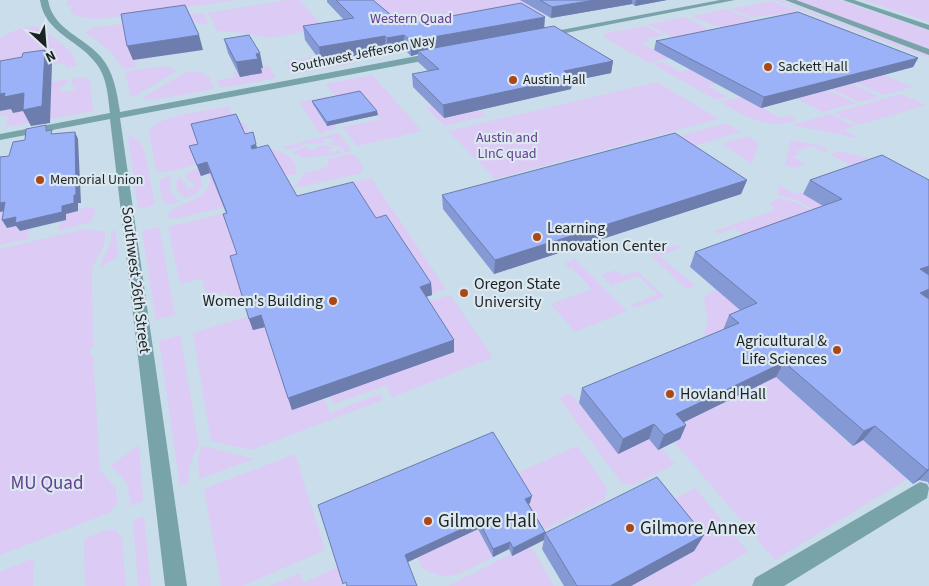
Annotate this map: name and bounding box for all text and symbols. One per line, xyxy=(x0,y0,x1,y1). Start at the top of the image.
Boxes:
park label: Western Quad xyxy=(370,9,452,29)
north arrow xyxy=(20,20,70,70)
street label: Southwest Jefferson Way xyxy=(289,30,437,78)
text: N xyxy=(42,45,59,67)
place label: Sackett Hall xyxy=(778,57,848,77)
marker: Sackett Hall xyxy=(762,61,774,73)
place label: Austin Hall xyxy=(523,70,586,90)
marker: Austin Hall xyxy=(507,74,519,86)
park label: Austin and LInC quad xyxy=(476,128,538,164)
place label: Memorial Union xyxy=(50,170,143,190)
marker: Memorial Union xyxy=(34,174,46,186)
street label: Southwest 26th Street xyxy=(116,205,156,355)
place label: Learning Innovation Center xyxy=(547,217,667,257)
marker: Learning Innovation Center xyxy=(531,231,543,243)
place label: Oregon State University xyxy=(474,273,561,313)
marker: Oregon State University xyxy=(458,287,470,299)
place label: Women's Building xyxy=(202,290,323,312)
marker: Women's Building xyxy=(327,295,339,307)
place label: Agricultural & Life Sciences xyxy=(736,330,827,370)
marker: Agricultural & Life Sciences xyxy=(831,344,843,356)
place label: Hovland Hall xyxy=(680,383,766,405)
marker: Hovland Hall xyxy=(664,388,676,400)
park label: MU Quad xyxy=(11,470,83,497)
place label: Gilmore Hall xyxy=(438,508,537,535)
marker: Gilmore Hall xyxy=(422,515,434,527)
place label: Gilmore Annex xyxy=(640,515,756,542)
marker: Gilmore Annex xyxy=(624,522,636,534)

